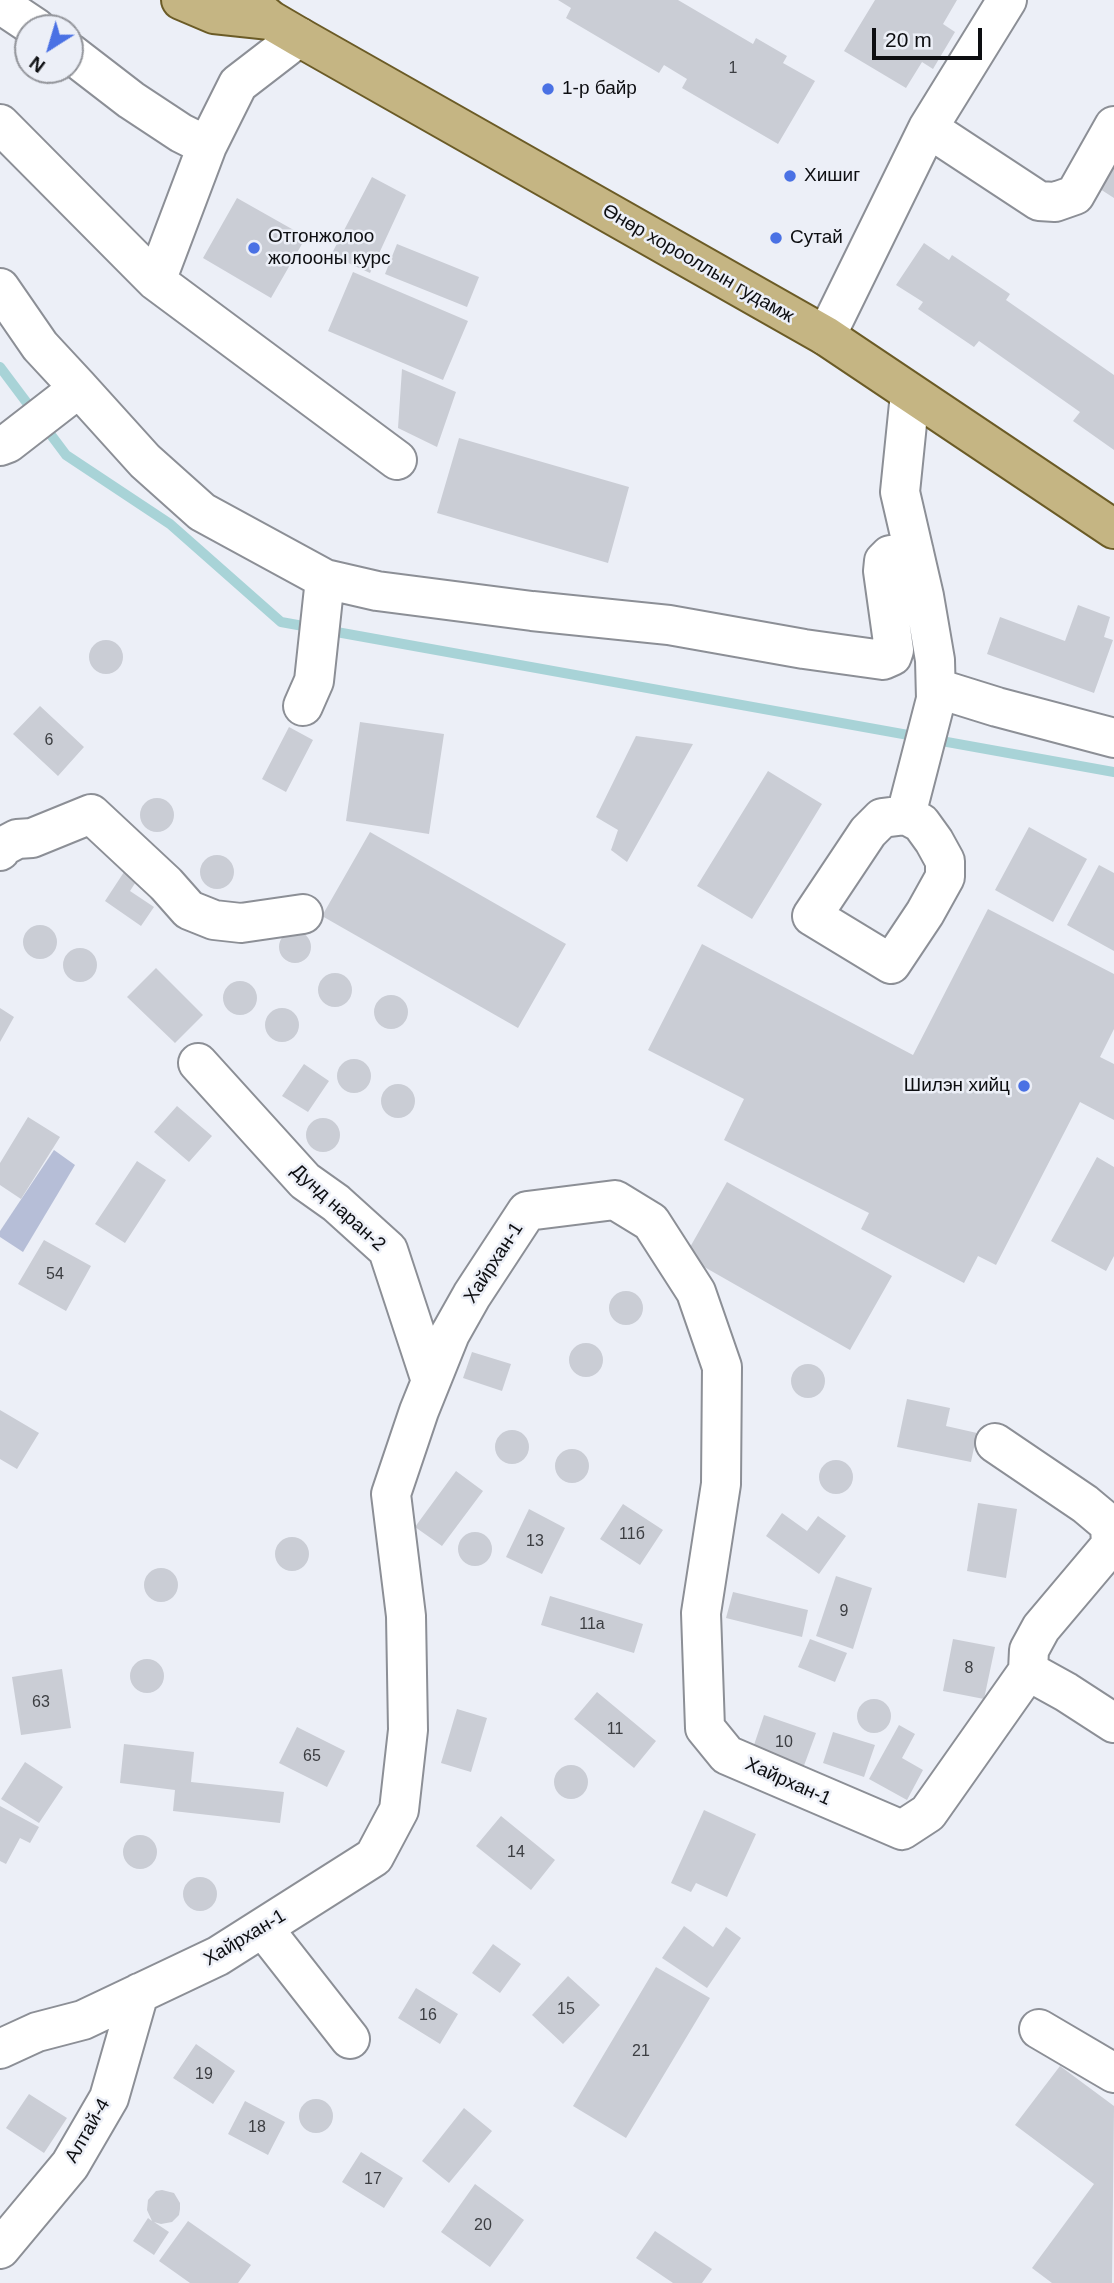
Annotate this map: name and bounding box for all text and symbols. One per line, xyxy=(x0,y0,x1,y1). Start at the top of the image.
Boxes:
north arrow xyxy=(14,14,84,84)
scale bar xyxy=(876,14,986,58)
text: 20 m xyxy=(885,28,932,51)
text: N xyxy=(25,52,49,77)
house number: 1 xyxy=(729,59,737,79)
place label: 1-р байр xyxy=(562,78,637,100)
marker: 1-р байр xyxy=(540,81,556,97)
place label: Хишиг xyxy=(804,165,860,187)
marker: Хишиг xyxy=(782,168,798,184)
street label: Өнөр хорооллын гудамж xyxy=(598,200,798,328)
place label: Отгонжолоо жолооны курс xyxy=(268,226,391,270)
place label: Сутай xyxy=(790,227,843,249)
marker: Сутай xyxy=(768,230,784,246)
marker: Отгонжолоо жолооны курс xyxy=(246,240,262,256)
house number: 6 xyxy=(45,731,53,751)
place label: Шилэн хийц xyxy=(904,1075,1010,1097)
marker: Шилэн хийц xyxy=(1016,1078,1032,1094)
street label: Дунд наран-2 xyxy=(286,1160,390,1256)
street label: Хайрхан-1 xyxy=(460,1218,528,1308)
house number: 54 xyxy=(46,1265,64,1285)
house number: 11б xyxy=(619,1525,645,1545)
house number: 13 xyxy=(526,1532,544,1552)
house number: 9 xyxy=(840,1602,848,1622)
house number: 11а xyxy=(579,1615,605,1635)
house number: 8 xyxy=(965,1659,973,1679)
house number: 63 xyxy=(32,1693,50,1713)
house number: 11 xyxy=(607,1720,623,1740)
house number: 10 xyxy=(775,1733,793,1753)
house number: 65 xyxy=(303,1747,321,1767)
street label: Хайрхан-1 xyxy=(742,1753,834,1811)
house number: 14 xyxy=(507,1843,525,1863)
street label: Хайрхан-1 xyxy=(200,1905,290,1971)
house number: 15 xyxy=(557,2000,575,2020)
house number: 16 xyxy=(419,2006,437,2026)
house number: 21 xyxy=(632,2042,650,2062)
house number: 19 xyxy=(195,2065,213,2085)
street label: Алтай-4 xyxy=(61,2095,115,2167)
house number: 18 xyxy=(248,2118,266,2138)
house number: 17 xyxy=(364,2170,382,2190)
house number: 20 xyxy=(474,2216,492,2236)

